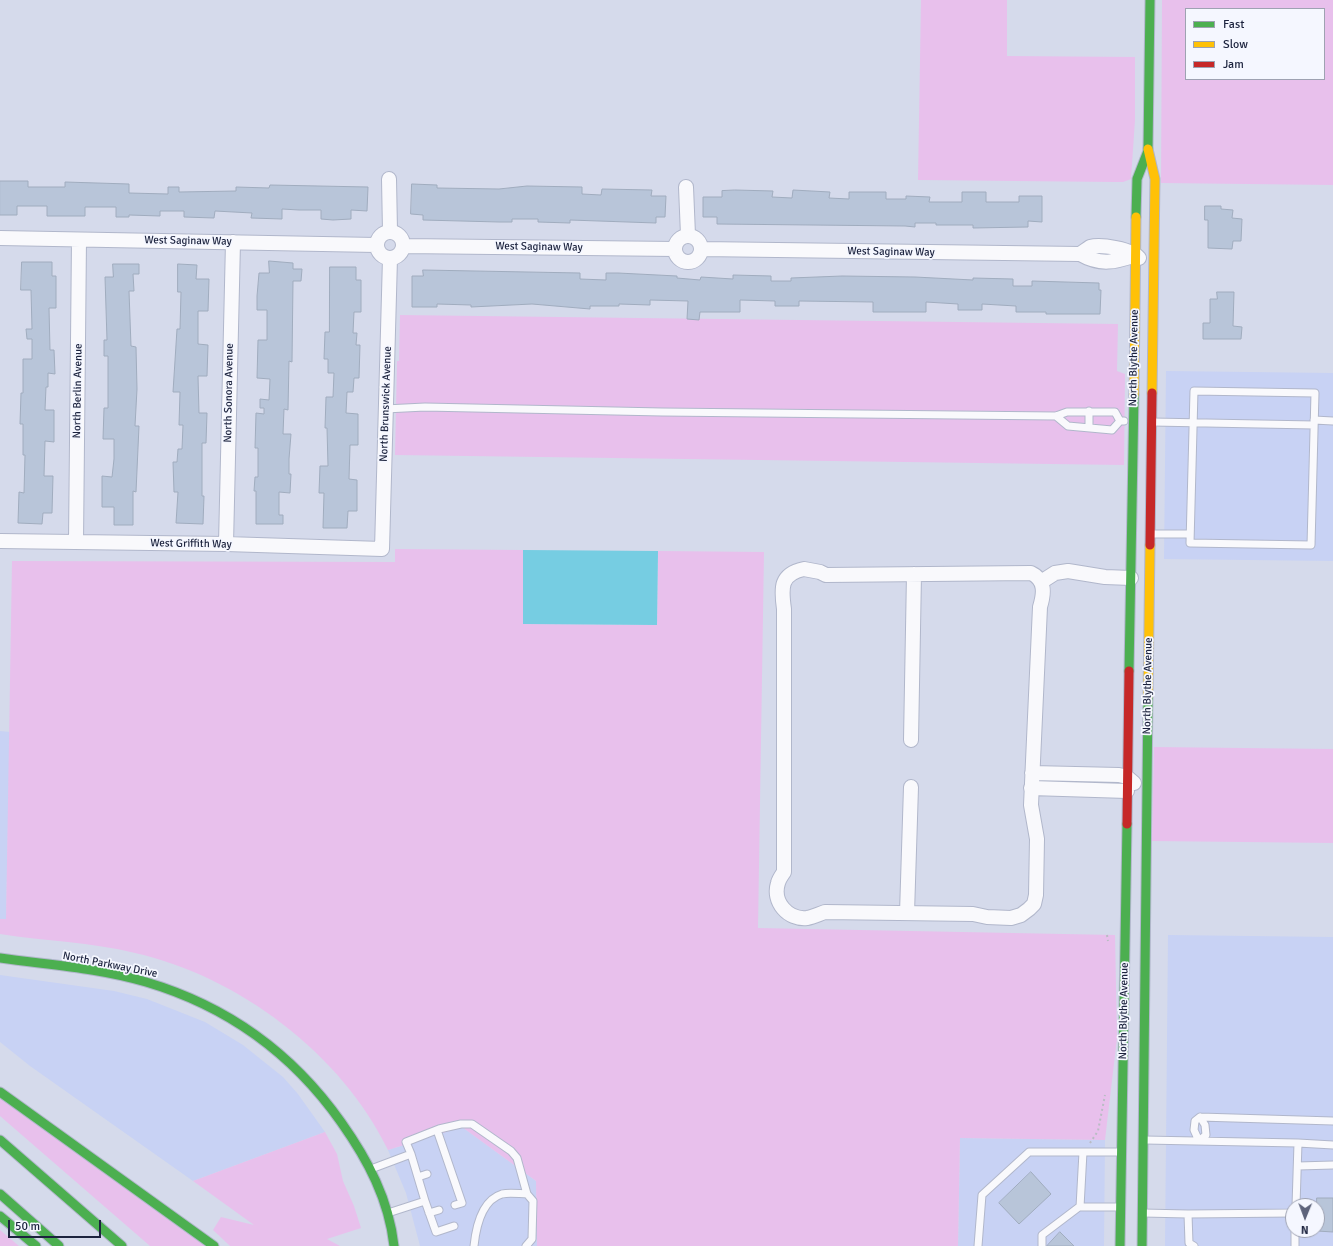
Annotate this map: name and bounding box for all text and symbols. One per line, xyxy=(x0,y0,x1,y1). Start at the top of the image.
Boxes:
legend xyxy=(1185,8,1325,80)
text: Fast xyxy=(1223,17,1244,32)
text: Slow xyxy=(1223,37,1248,52)
text: Jam xyxy=(1223,57,1244,72)
street label: West Saginaw Way xyxy=(144,234,232,248)
street label: West Saginaw Way xyxy=(495,240,583,254)
street label: West Saginaw Way xyxy=(847,245,935,259)
street label: North Blythe Avenue xyxy=(1127,309,1141,407)
street label: North Berlin Avenue xyxy=(71,343,85,439)
street label: North Sonora Avenue xyxy=(222,343,236,443)
street label: North Brunswick Avenue xyxy=(377,346,395,462)
street label: West Griffith Way xyxy=(150,537,232,551)
street label: North Blythe Avenue xyxy=(1141,637,1155,735)
street label: North Parkway Drive xyxy=(61,949,159,981)
street label: North Blythe Avenue xyxy=(1117,962,1131,1060)
north arrow xyxy=(1285,1198,1325,1238)
scale bar xyxy=(10,1212,103,1238)
text: 50 m xyxy=(15,1219,40,1234)
text: N xyxy=(1301,1223,1309,1236)

